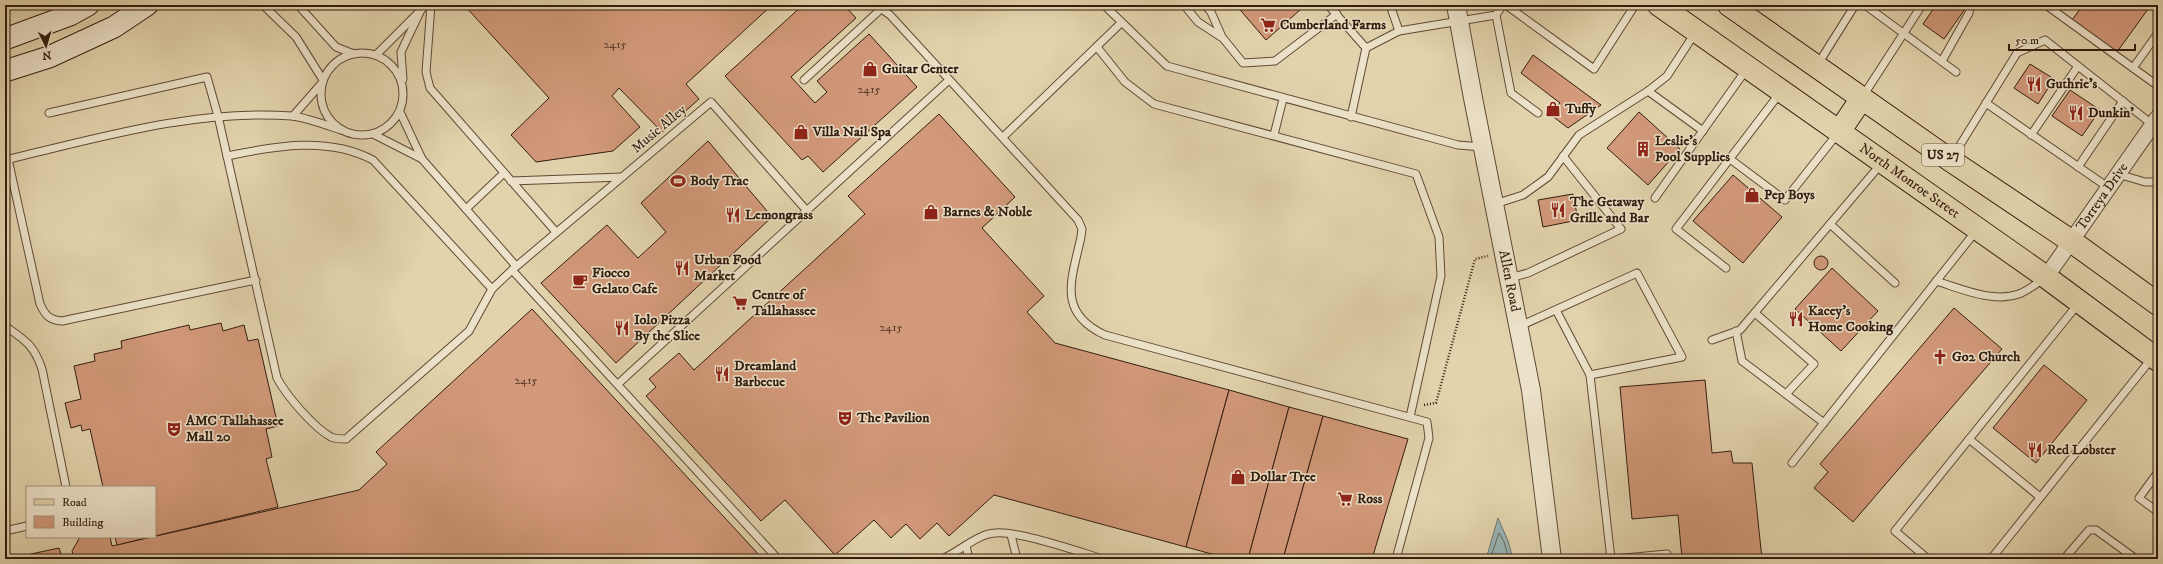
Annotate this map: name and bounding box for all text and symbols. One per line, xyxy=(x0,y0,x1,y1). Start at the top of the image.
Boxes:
supermarket icon: Cumberland Farms xyxy=(1259,16,1277,34)
place label: Cumberland Farms xyxy=(1280,16,1386,34)
north arrow xyxy=(26,26,66,66)
scale bar xyxy=(2009,26,2135,52)
text: 50 m xyxy=(2015,33,2039,48)
house number: 2415 xyxy=(603,37,627,52)
text: N xyxy=(42,48,52,62)
shop icon: Guitar Center xyxy=(861,60,879,78)
place label: Guitar Center xyxy=(882,60,959,78)
restaurant icon: Guthrie's xyxy=(2025,75,2043,93)
place label: Guthrie's xyxy=(2046,75,2097,93)
house number: 2415 xyxy=(857,82,881,97)
shop icon: Tuffy xyxy=(1544,100,1562,118)
place label: Tuffy xyxy=(1564,100,1596,118)
street label: Music Alley xyxy=(628,101,690,157)
restaurant icon: Dunkin' xyxy=(2067,104,2085,122)
place label: Dunkin' xyxy=(2088,104,2134,122)
shop icon: Villa Nail Spa xyxy=(792,123,810,141)
place label: Villa Nail Spa xyxy=(812,123,892,141)
place label: Leslie's Pool Supplies xyxy=(1655,132,1730,166)
street label: North Monroe Street xyxy=(1856,139,1964,223)
building icon: Leslie's Pool Supplies xyxy=(1634,140,1652,158)
road number: US 27 xyxy=(1922,144,1964,166)
street label: Torreya Drive xyxy=(2072,159,2132,234)
sports icon: Body Trac xyxy=(669,172,687,190)
place label: Body Trac xyxy=(690,172,749,190)
shop icon: Pep Boys xyxy=(1743,186,1761,204)
place label: Pep Boys xyxy=(1764,186,1815,204)
place label: The Getaway Grille and Bar xyxy=(1569,193,1650,227)
restaurant icon: The Getaway Grille and Bar xyxy=(1549,201,1567,219)
shop icon: Barnes & Noble xyxy=(922,203,940,221)
place label: Barnes & Noble xyxy=(943,203,1032,221)
restaurant icon: Lemongrass xyxy=(724,206,742,224)
place label: Lemongrass xyxy=(745,206,813,224)
street label: Allen Road xyxy=(1494,248,1524,313)
place label: Urban Food Market xyxy=(694,251,762,285)
restaurant icon: Urban Food Market xyxy=(673,259,691,277)
place label: Fiocco Gelato Cafe xyxy=(592,264,658,298)
cafe icon: Fiocco Gelato Cafe xyxy=(571,272,589,290)
place label: Centre of Tallahassee xyxy=(751,286,816,320)
supermarket icon: Centre of Tallahassee xyxy=(731,294,749,312)
place label: Kacey's Home Cooking xyxy=(1808,302,1894,336)
restaurant icon: Kacey's Home Cooking xyxy=(1787,310,1805,328)
place label: Iolo Pizza By the Slice xyxy=(634,311,700,345)
restaurant icon: Iolo Pizza By the Slice xyxy=(613,319,631,337)
house number: 2415 xyxy=(879,320,903,335)
church icon: Go2 Church xyxy=(1931,348,1949,366)
place label: Go2 Church xyxy=(1952,348,2021,366)
place label: Dreamland Barbecue xyxy=(734,357,797,391)
restaurant icon: Dreamland Barbecue xyxy=(713,365,731,383)
house number: 2415 xyxy=(514,373,538,388)
theatre icon: The Pavilion xyxy=(836,409,854,427)
place label: The Pavilion xyxy=(856,409,930,427)
place label: AMC Tallahassee Mall 20 xyxy=(185,412,284,446)
theatre icon: AMC Tallahassee Mall 20 xyxy=(165,420,183,438)
restaurant icon: Red Lobster xyxy=(2026,441,2044,459)
place label: Red Lobster xyxy=(2047,441,2116,459)
shop icon: Dollar Tree xyxy=(1229,468,1247,486)
place label: Dollar Tree xyxy=(1250,468,1316,486)
legend xyxy=(26,486,156,538)
supermarket icon: Ross xyxy=(1336,490,1354,508)
place label: Ross xyxy=(1357,490,1383,508)
text: Road xyxy=(62,495,87,510)
text: Building xyxy=(62,515,103,530)

